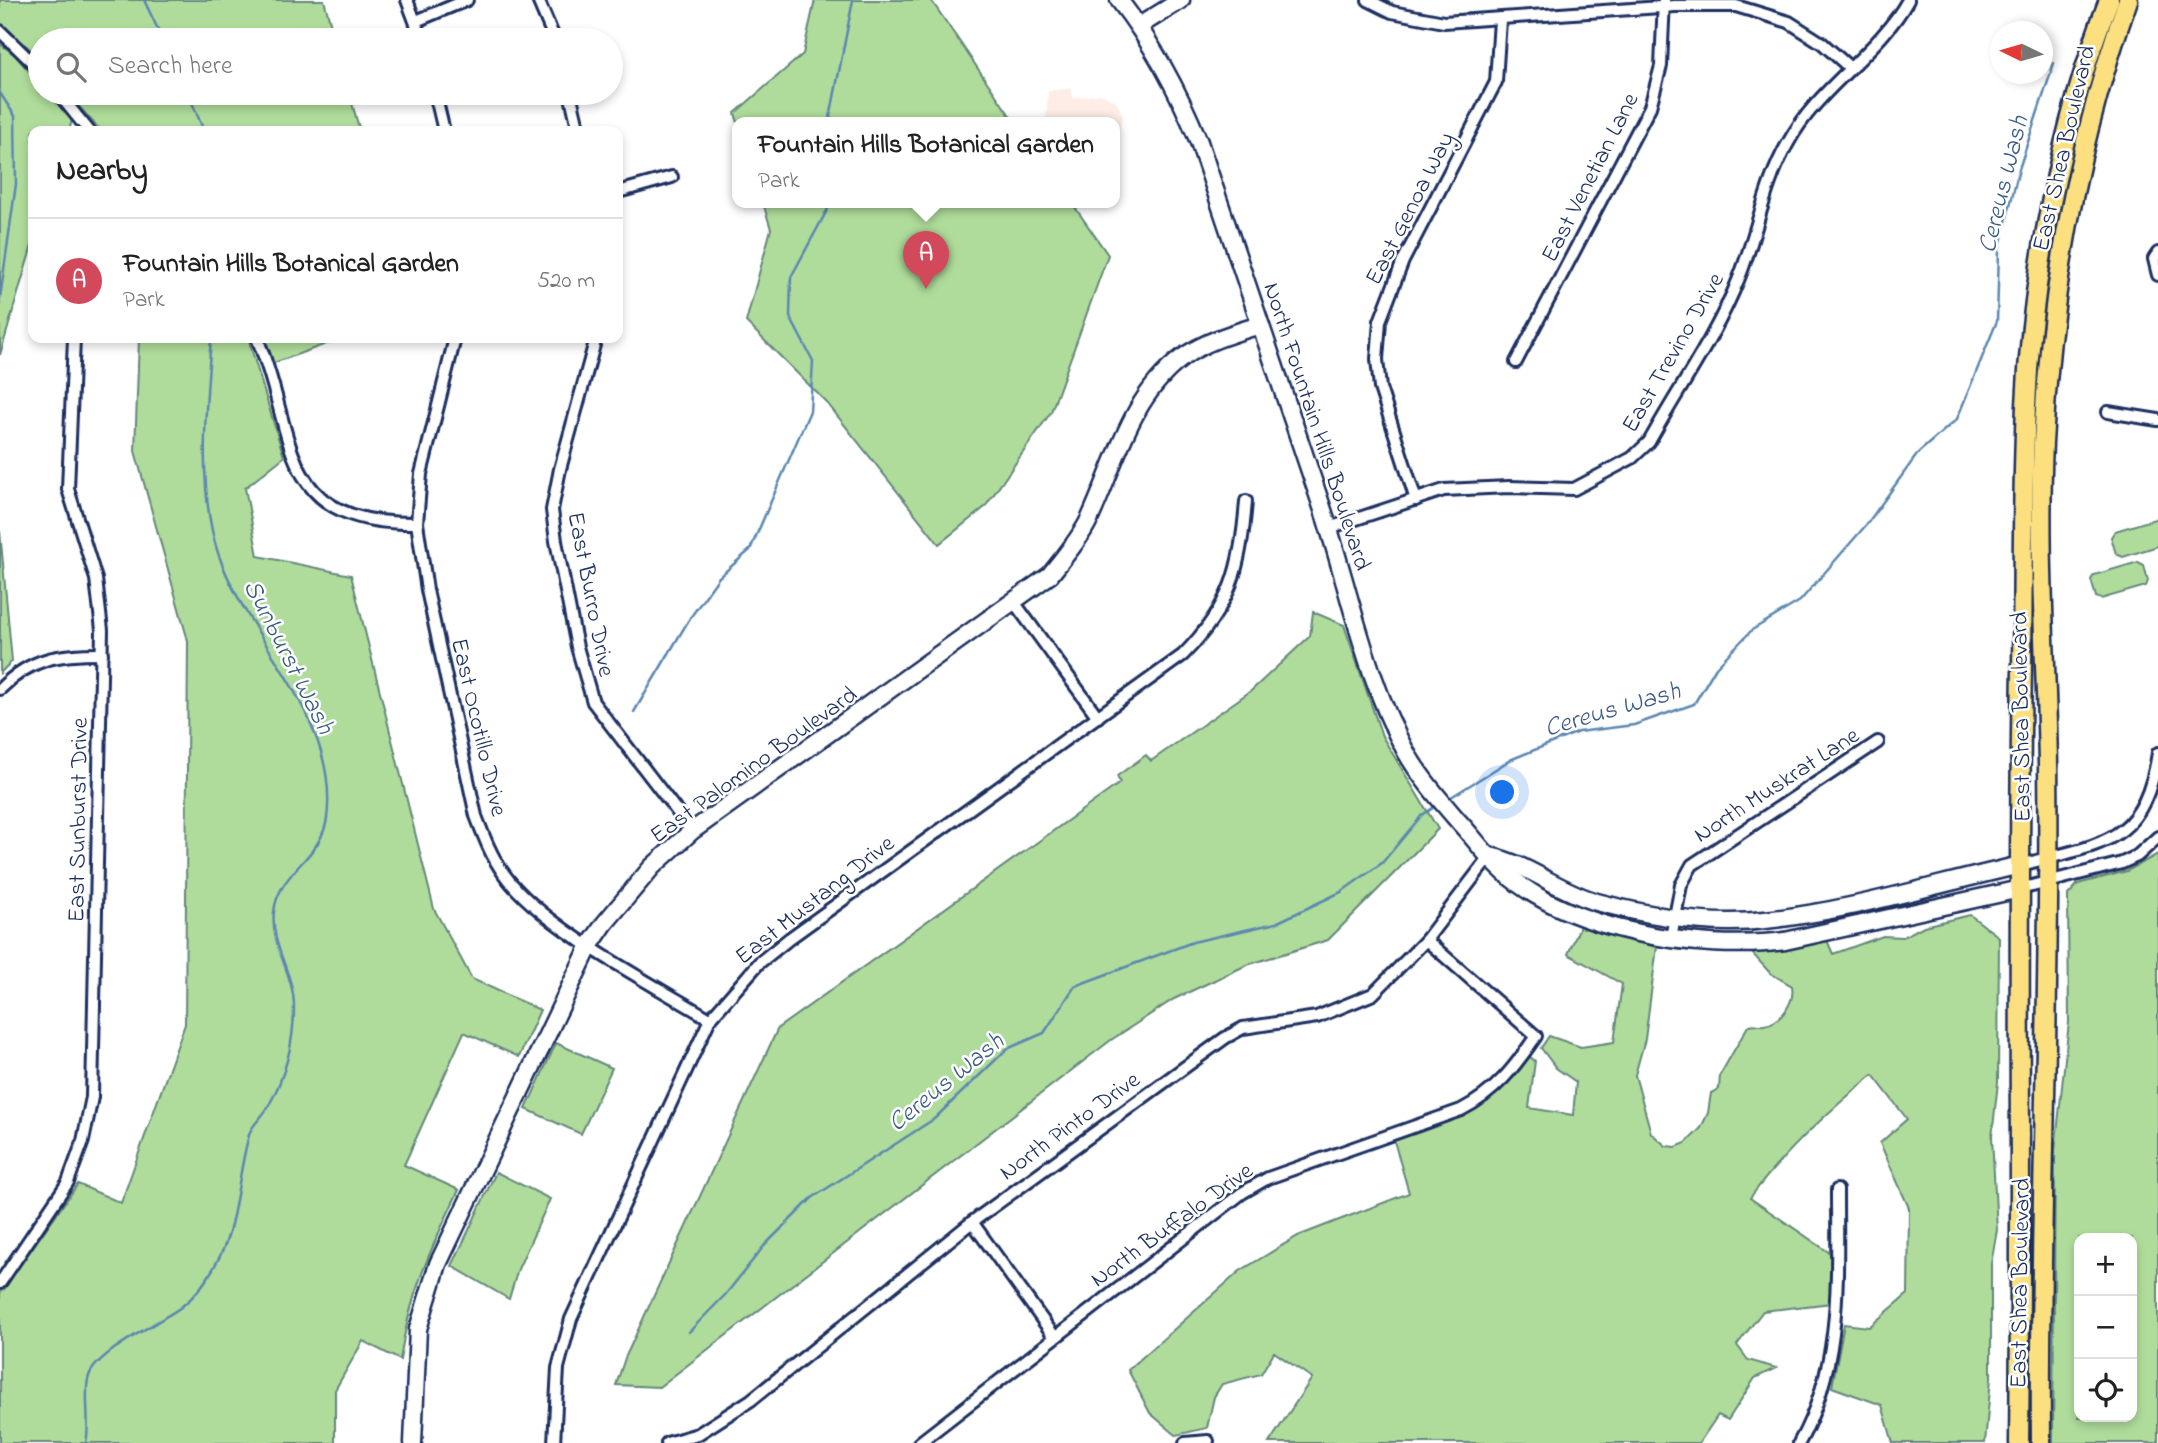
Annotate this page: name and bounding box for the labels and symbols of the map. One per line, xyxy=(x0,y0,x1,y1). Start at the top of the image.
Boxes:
north arrow xyxy=(1990,21,2053,84)
street label: East Shea Boulevard xyxy=(2025,42,2106,255)
street label: East Venetian Lane xyxy=(1533,87,1649,269)
water label: Cereus Wash xyxy=(1970,112,2040,257)
street label: East Genoa Way xyxy=(1358,126,1466,292)
pin: A xyxy=(903,231,949,289)
street label: East Trevino Drive xyxy=(1614,266,1734,440)
street label: North Fountain Hills Boulevard xyxy=(1252,278,1379,576)
street label: East Burro Drive xyxy=(556,509,623,680)
water label: Sunburst Wash xyxy=(232,573,343,742)
street label: East Shea Boulevard xyxy=(2003,611,2042,823)
street label: East Ocotillo Drive xyxy=(440,635,515,820)
water label: Cereus Wash xyxy=(1540,673,1686,748)
street label: East Palomino Boulevard xyxy=(643,678,866,853)
street label: East Sunburst Drive xyxy=(60,717,99,923)
street label: North Muskrat Lane xyxy=(1688,719,1867,853)
your location xyxy=(1485,775,1519,809)
street label: East Mustang Drive xyxy=(728,827,903,974)
water label: Cereus Wash xyxy=(881,1024,1014,1142)
street label: North Pinto Drive xyxy=(993,1064,1148,1190)
street label: North Buffalo Drive xyxy=(1084,1155,1262,1297)
street label: East Shea Boulevard xyxy=(2002,1177,2041,1389)

